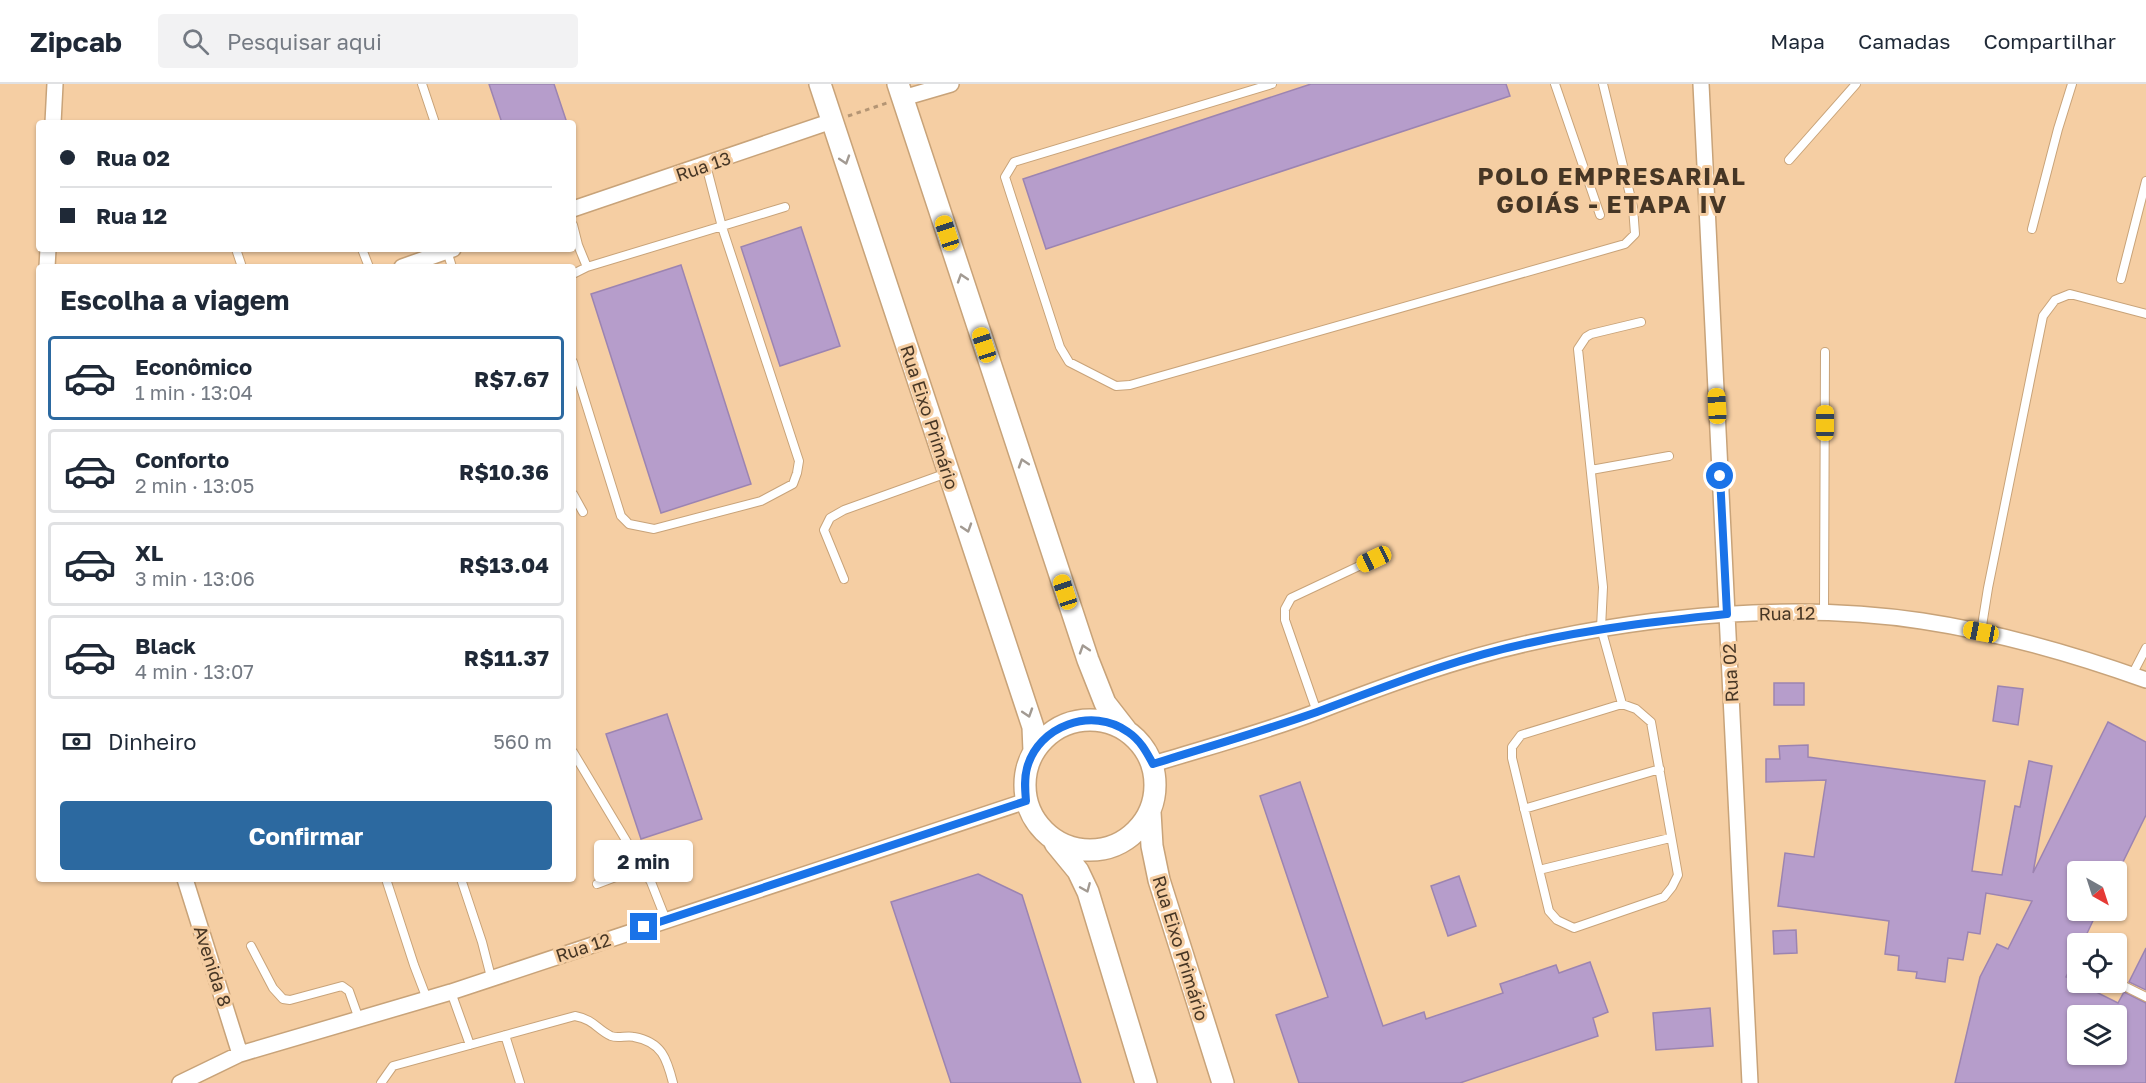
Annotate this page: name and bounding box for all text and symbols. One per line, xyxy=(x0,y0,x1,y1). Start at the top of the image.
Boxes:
search box xyxy=(158,14,578,68)
text: Zipcab xyxy=(30,25,122,58)
icon: search xyxy=(179,25,212,58)
text: Pesquisar aqui xyxy=(227,28,382,55)
text: Mapa xyxy=(1770,28,1825,54)
text: Camadas xyxy=(1858,28,1950,54)
text: Compartilhar xyxy=(1983,28,2116,54)
text: Rua 02 xyxy=(96,144,170,171)
street label: Rua 13 xyxy=(673,146,733,186)
one-way arrow xyxy=(838,154,850,165)
district label: POLO EMPRESARIAL GOIÁS - ETAPA IV xyxy=(1478,161,1747,218)
text: Rua 12 xyxy=(96,202,167,229)
car xyxy=(933,213,961,253)
one-way arrow xyxy=(957,273,969,284)
text: Escolha a viagem xyxy=(60,284,289,316)
car xyxy=(970,325,998,365)
street label: Rua Eixo Primário xyxy=(896,342,964,492)
icon: car xyxy=(63,351,117,405)
text: Econômico xyxy=(135,353,252,380)
text: R$7.67 xyxy=(474,365,549,392)
text: 1 min · 13:04 xyxy=(135,380,253,404)
car xyxy=(1707,388,1727,424)
car xyxy=(1816,405,1834,441)
icon: car xyxy=(63,444,117,498)
text: Conforto xyxy=(135,446,229,473)
text: R$10.36 xyxy=(459,458,549,485)
one-way arrow xyxy=(1018,458,1030,469)
route start xyxy=(1706,462,1733,489)
text: 2 min · 13:05 xyxy=(135,473,254,497)
one-way arrow xyxy=(960,522,972,533)
icon: car xyxy=(63,537,117,591)
text: XL xyxy=(135,539,163,566)
car xyxy=(1354,543,1394,575)
text: R$13.04 xyxy=(459,551,549,578)
text: 3 min · 13:06 xyxy=(135,566,255,590)
car xyxy=(1051,572,1079,612)
street label: Rua 12 xyxy=(1758,602,1816,624)
car xyxy=(1962,620,2000,644)
icon: car xyxy=(63,630,117,684)
text: Black xyxy=(135,632,196,659)
street label: Rua 02 xyxy=(1717,643,1743,703)
text: R$11.37 xyxy=(464,644,549,671)
one-way arrow xyxy=(1079,644,1091,655)
text: 4 min · 13:07 xyxy=(135,659,254,683)
one-way arrow xyxy=(1021,707,1033,718)
icon: cash xyxy=(60,725,93,758)
text: Dinheiro xyxy=(108,728,197,755)
text: 560 m xyxy=(493,729,552,753)
button: Confirmar xyxy=(60,801,552,870)
callout: 2 min xyxy=(594,840,694,882)
text: 2 min xyxy=(617,849,670,873)
north arrow xyxy=(2067,861,2127,921)
map controls xyxy=(2067,861,2127,1065)
street label: Rua Eixo Primário xyxy=(1148,873,1214,1023)
one-way arrow xyxy=(1079,881,1091,892)
route end xyxy=(630,913,657,940)
street label: Avenida 8 xyxy=(190,923,236,1009)
street label: Rua 12 xyxy=(553,928,613,966)
button: locate xyxy=(2067,933,2127,993)
button: layers xyxy=(2067,1005,2127,1065)

